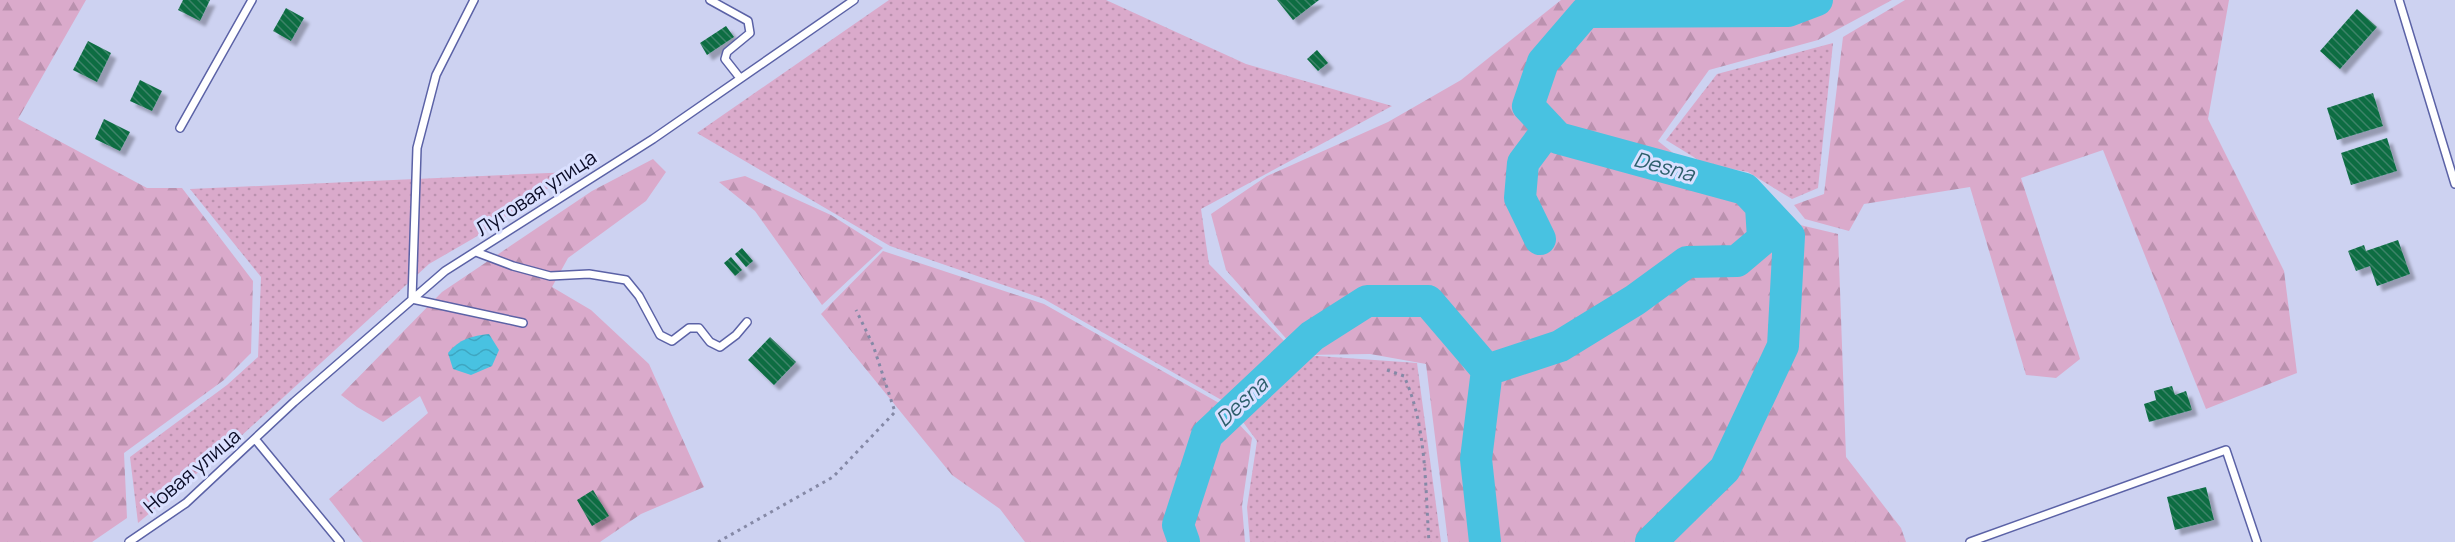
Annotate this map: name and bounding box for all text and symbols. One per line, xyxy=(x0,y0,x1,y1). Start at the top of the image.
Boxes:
street label: Луговая улица xyxy=(470,143,601,242)
water label: Desna xyxy=(1631,145,1699,188)
water label: Desna xyxy=(1209,369,1274,432)
street label: Новая улица xyxy=(137,422,246,519)

